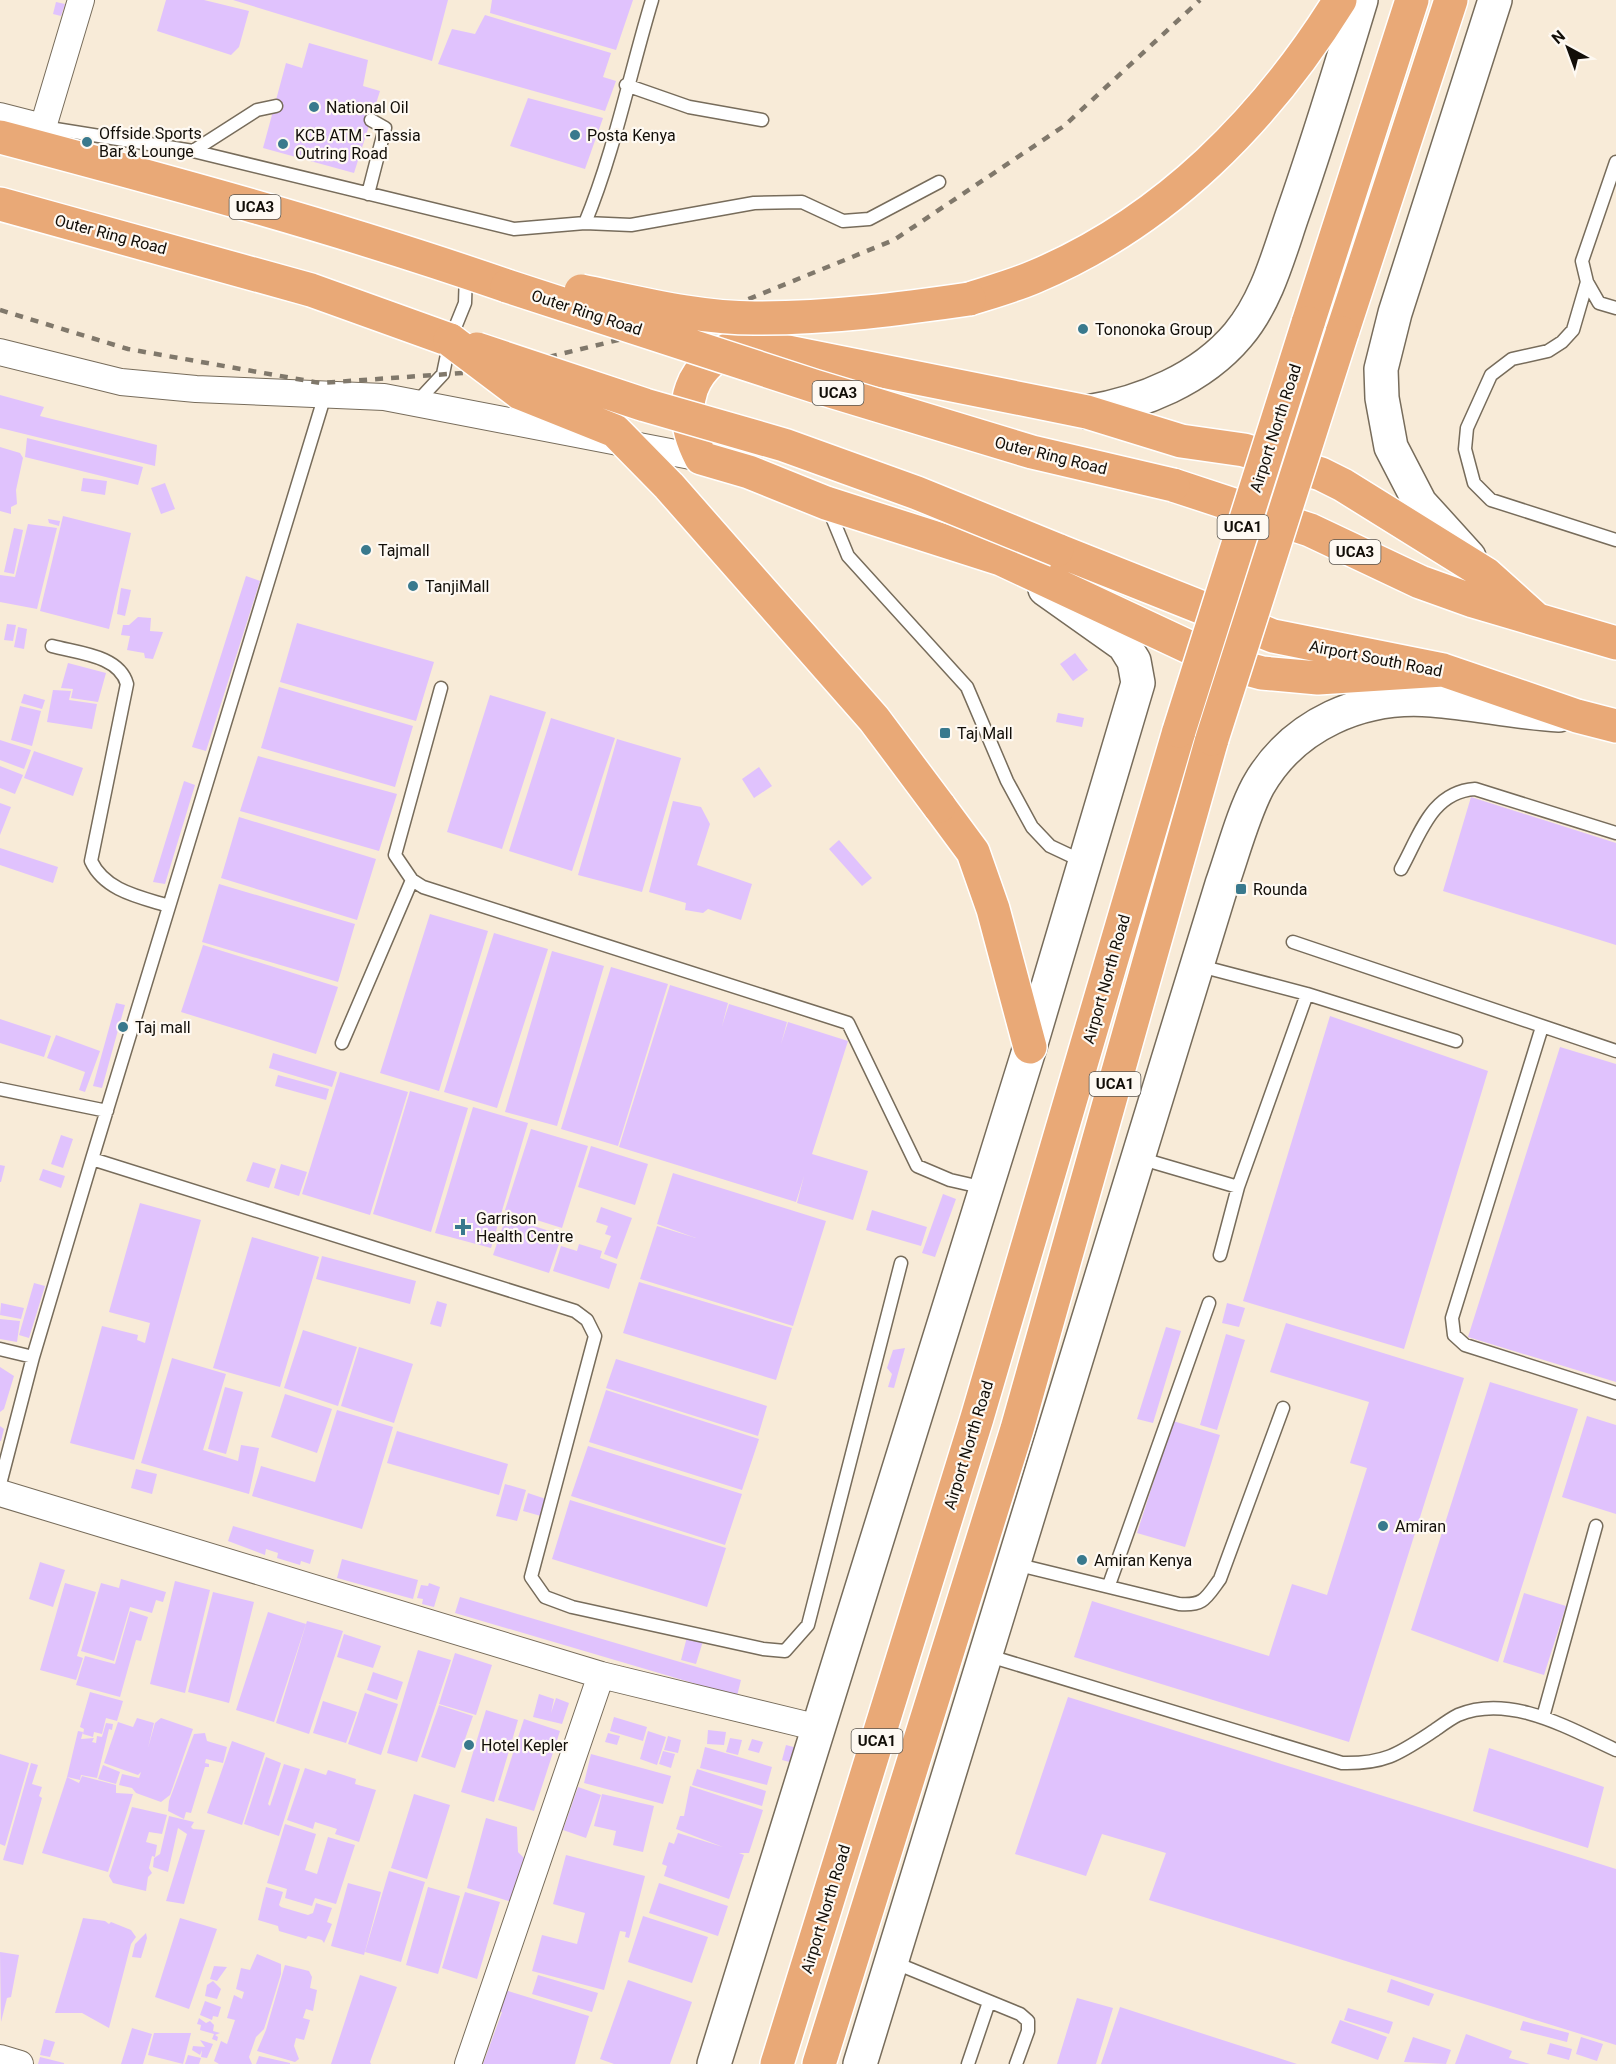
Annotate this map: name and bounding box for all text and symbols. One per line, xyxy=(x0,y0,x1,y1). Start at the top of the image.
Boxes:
north arrow xyxy=(1538,18,1598,78)
text: N xyxy=(1548,26,1569,48)
place label: National Oil xyxy=(326,98,409,117)
marker: National Oil xyxy=(307,100,321,114)
place label: Offside Sports Bar & Lounge xyxy=(99,124,202,161)
place label: KCB ATM - Tassia Outring Road xyxy=(295,126,421,163)
place label: Posta Kenya xyxy=(587,126,676,145)
marker: Posta Kenya xyxy=(568,128,582,142)
marker: Offside Sports Bar & Lounge xyxy=(80,135,94,149)
marker: KCB ATM - Tassia Outring Road xyxy=(276,137,290,151)
road number: UCA3 xyxy=(230,195,280,219)
street label: Outer Ring Road xyxy=(53,210,169,259)
street label: Outer Ring Road xyxy=(529,286,645,339)
place label: Tononoka Group xyxy=(1095,320,1213,339)
marker: Tononoka Group xyxy=(1076,322,1090,336)
street label: Airport North Road xyxy=(1246,362,1305,495)
road number: UCA3 xyxy=(812,381,864,405)
street label: Outer Ring Road xyxy=(993,432,1109,479)
road number: UCA1 xyxy=(1218,515,1268,539)
road number: UCA3 xyxy=(1330,540,1380,564)
place label: Tajmall xyxy=(378,541,430,560)
marker: Tajmall xyxy=(359,543,373,557)
place label: TanjiMall xyxy=(425,577,489,596)
marker: TanjiMall xyxy=(406,579,420,593)
street label: Airport South Road xyxy=(1308,636,1444,681)
place label: Taj Mall xyxy=(957,724,1013,743)
marker: Taj Mall xyxy=(938,726,952,740)
place label: Rounda xyxy=(1253,880,1307,899)
marker: Rounda xyxy=(1234,882,1248,896)
street label: Airport North Road xyxy=(1079,912,1134,1046)
place label: Taj mall xyxy=(135,1018,191,1037)
marker: Taj mall xyxy=(116,1020,130,1034)
road number: UCA1 xyxy=(1090,1072,1140,1096)
place label: Garrison Health Centre xyxy=(476,1209,573,1246)
marker: Garrison Health Centre xyxy=(454,1218,472,1236)
street label: Airport North Road xyxy=(940,1378,997,1512)
place label: Amiran xyxy=(1395,1517,1446,1536)
marker: Amiran xyxy=(1376,1519,1390,1533)
place label: Amiran Kenya xyxy=(1094,1551,1192,1570)
marker: Amiran Kenya xyxy=(1075,1553,1089,1567)
road number: UCA1 xyxy=(852,1729,902,1753)
place label: Hotel Kepler xyxy=(481,1736,569,1755)
marker: Hotel Kepler xyxy=(462,1738,476,1752)
street label: Airport North Road xyxy=(797,1842,854,1976)

